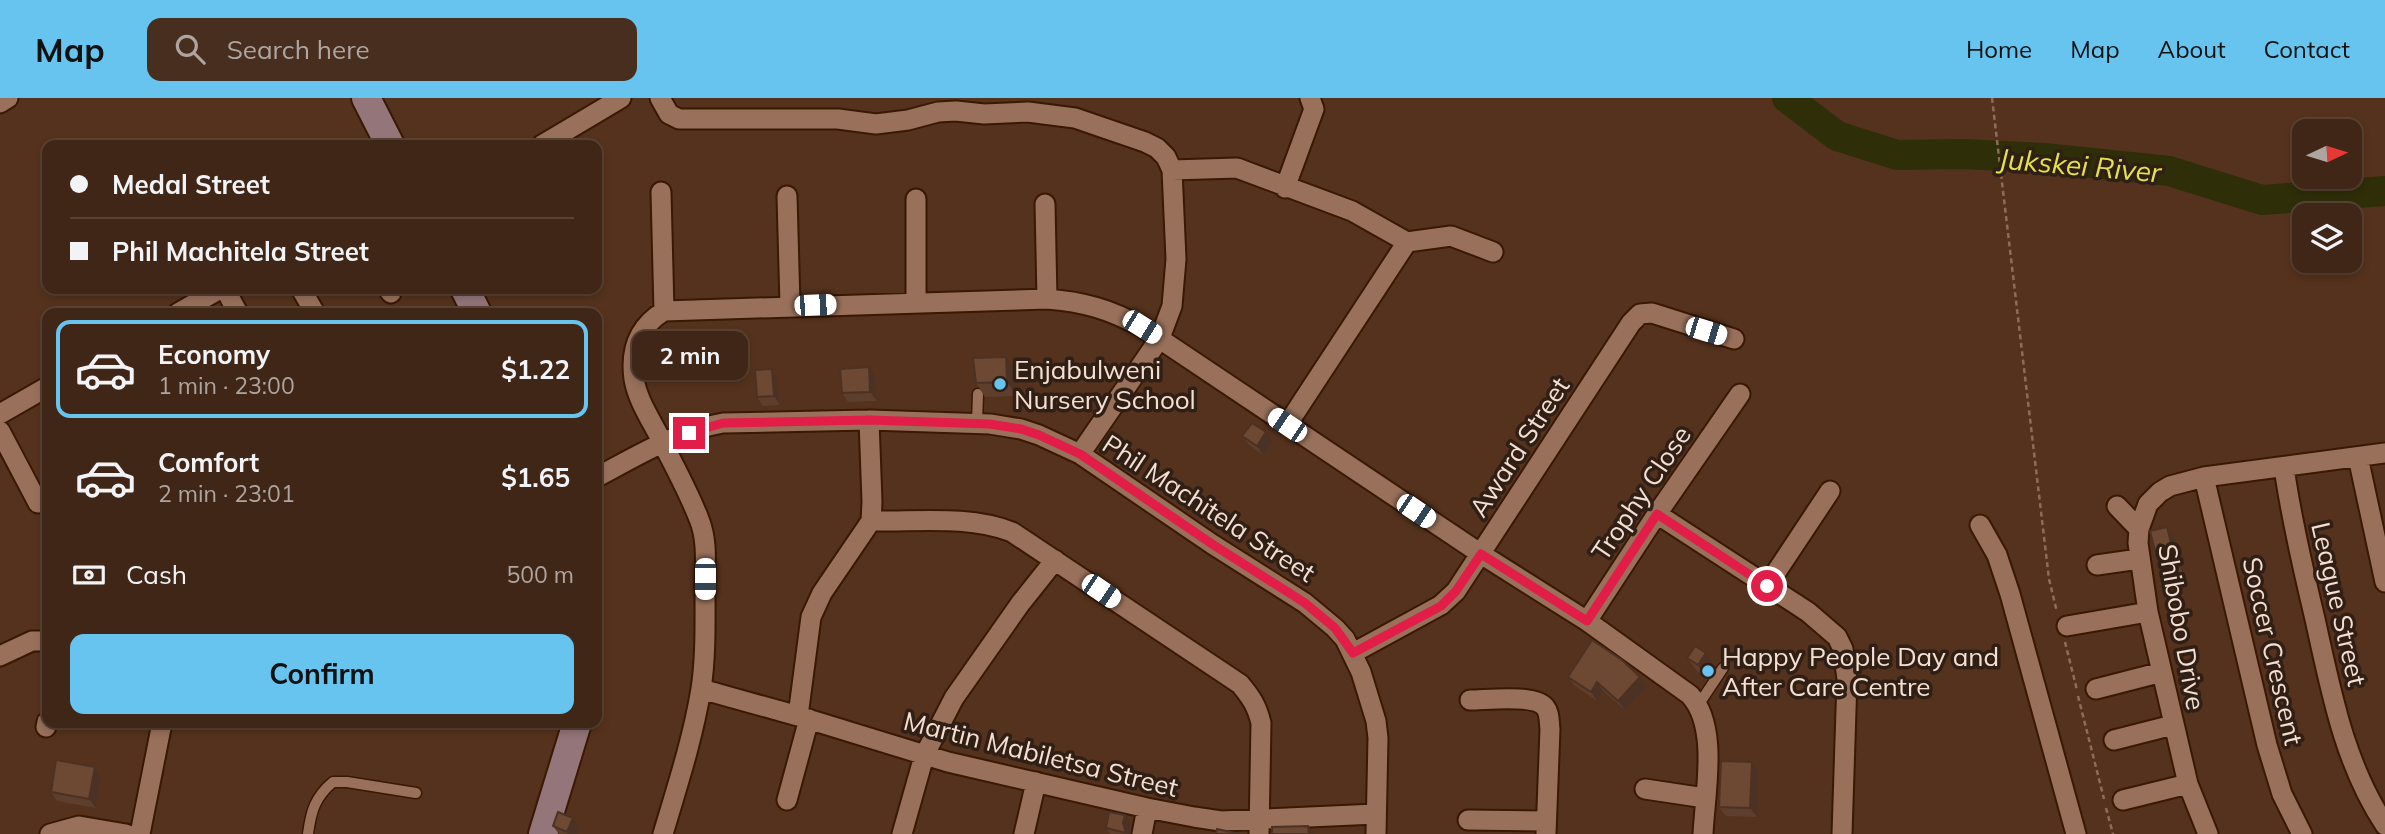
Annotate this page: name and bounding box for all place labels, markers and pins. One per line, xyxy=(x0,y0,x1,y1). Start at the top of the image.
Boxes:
place label: Enjabulweni Nursery School xyxy=(1014,353,1196,416)
marker: Enjabulweni Nursery School xyxy=(992,376,1008,392)
place label: Happy People Day and After Care Centre xyxy=(1722,640,1999,703)
marker: Happy People Day and After Care Centre xyxy=(1700,663,1716,679)

